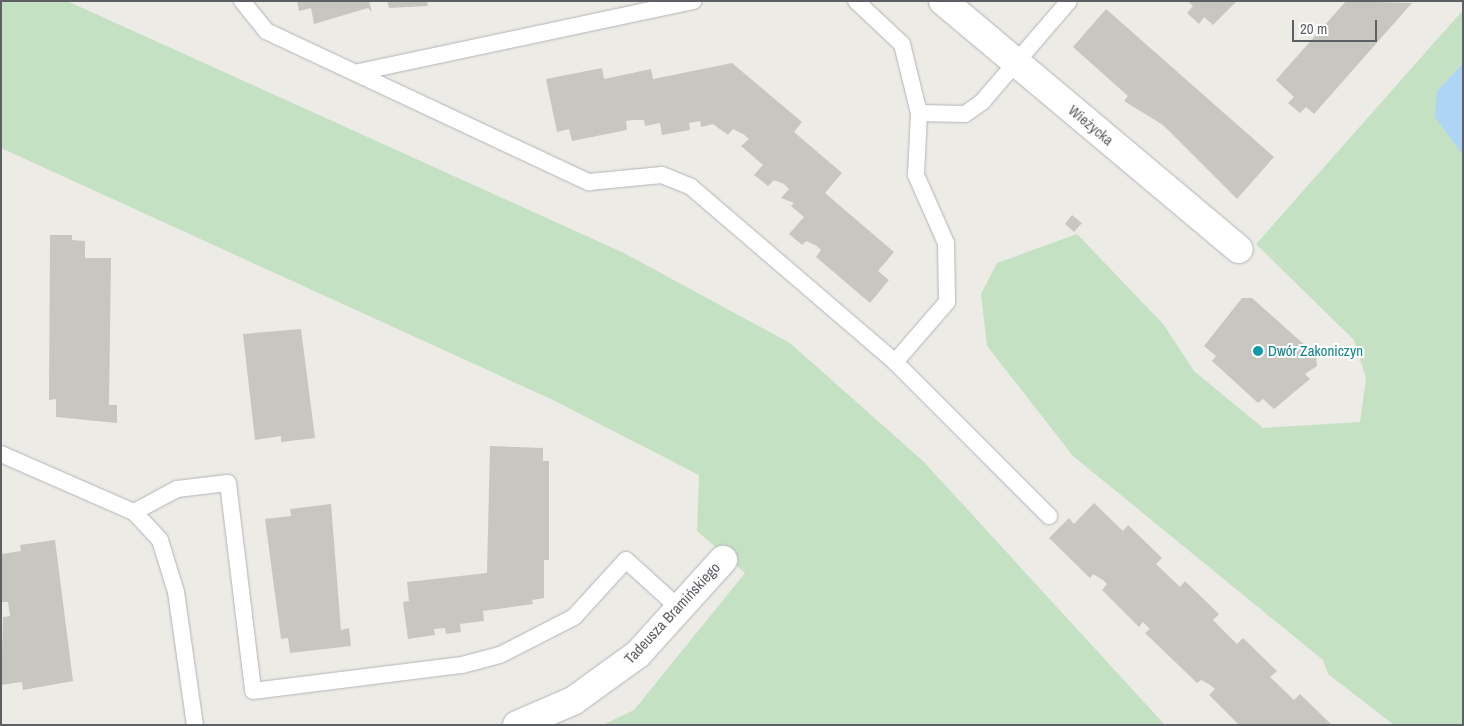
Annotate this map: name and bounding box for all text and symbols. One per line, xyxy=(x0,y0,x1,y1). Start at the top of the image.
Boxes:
scale bar xyxy=(1294,10,1379,42)
text: 20 m xyxy=(1300,18,1327,39)
street label: Wieżycka xyxy=(1065,101,1117,149)
place label: Dwór Zakoniczyn xyxy=(1268,342,1363,360)
marker: Dwór Zakoniczyn xyxy=(1252,345,1264,357)
street label: Tadeusza Bramińskiego xyxy=(620,559,724,667)

